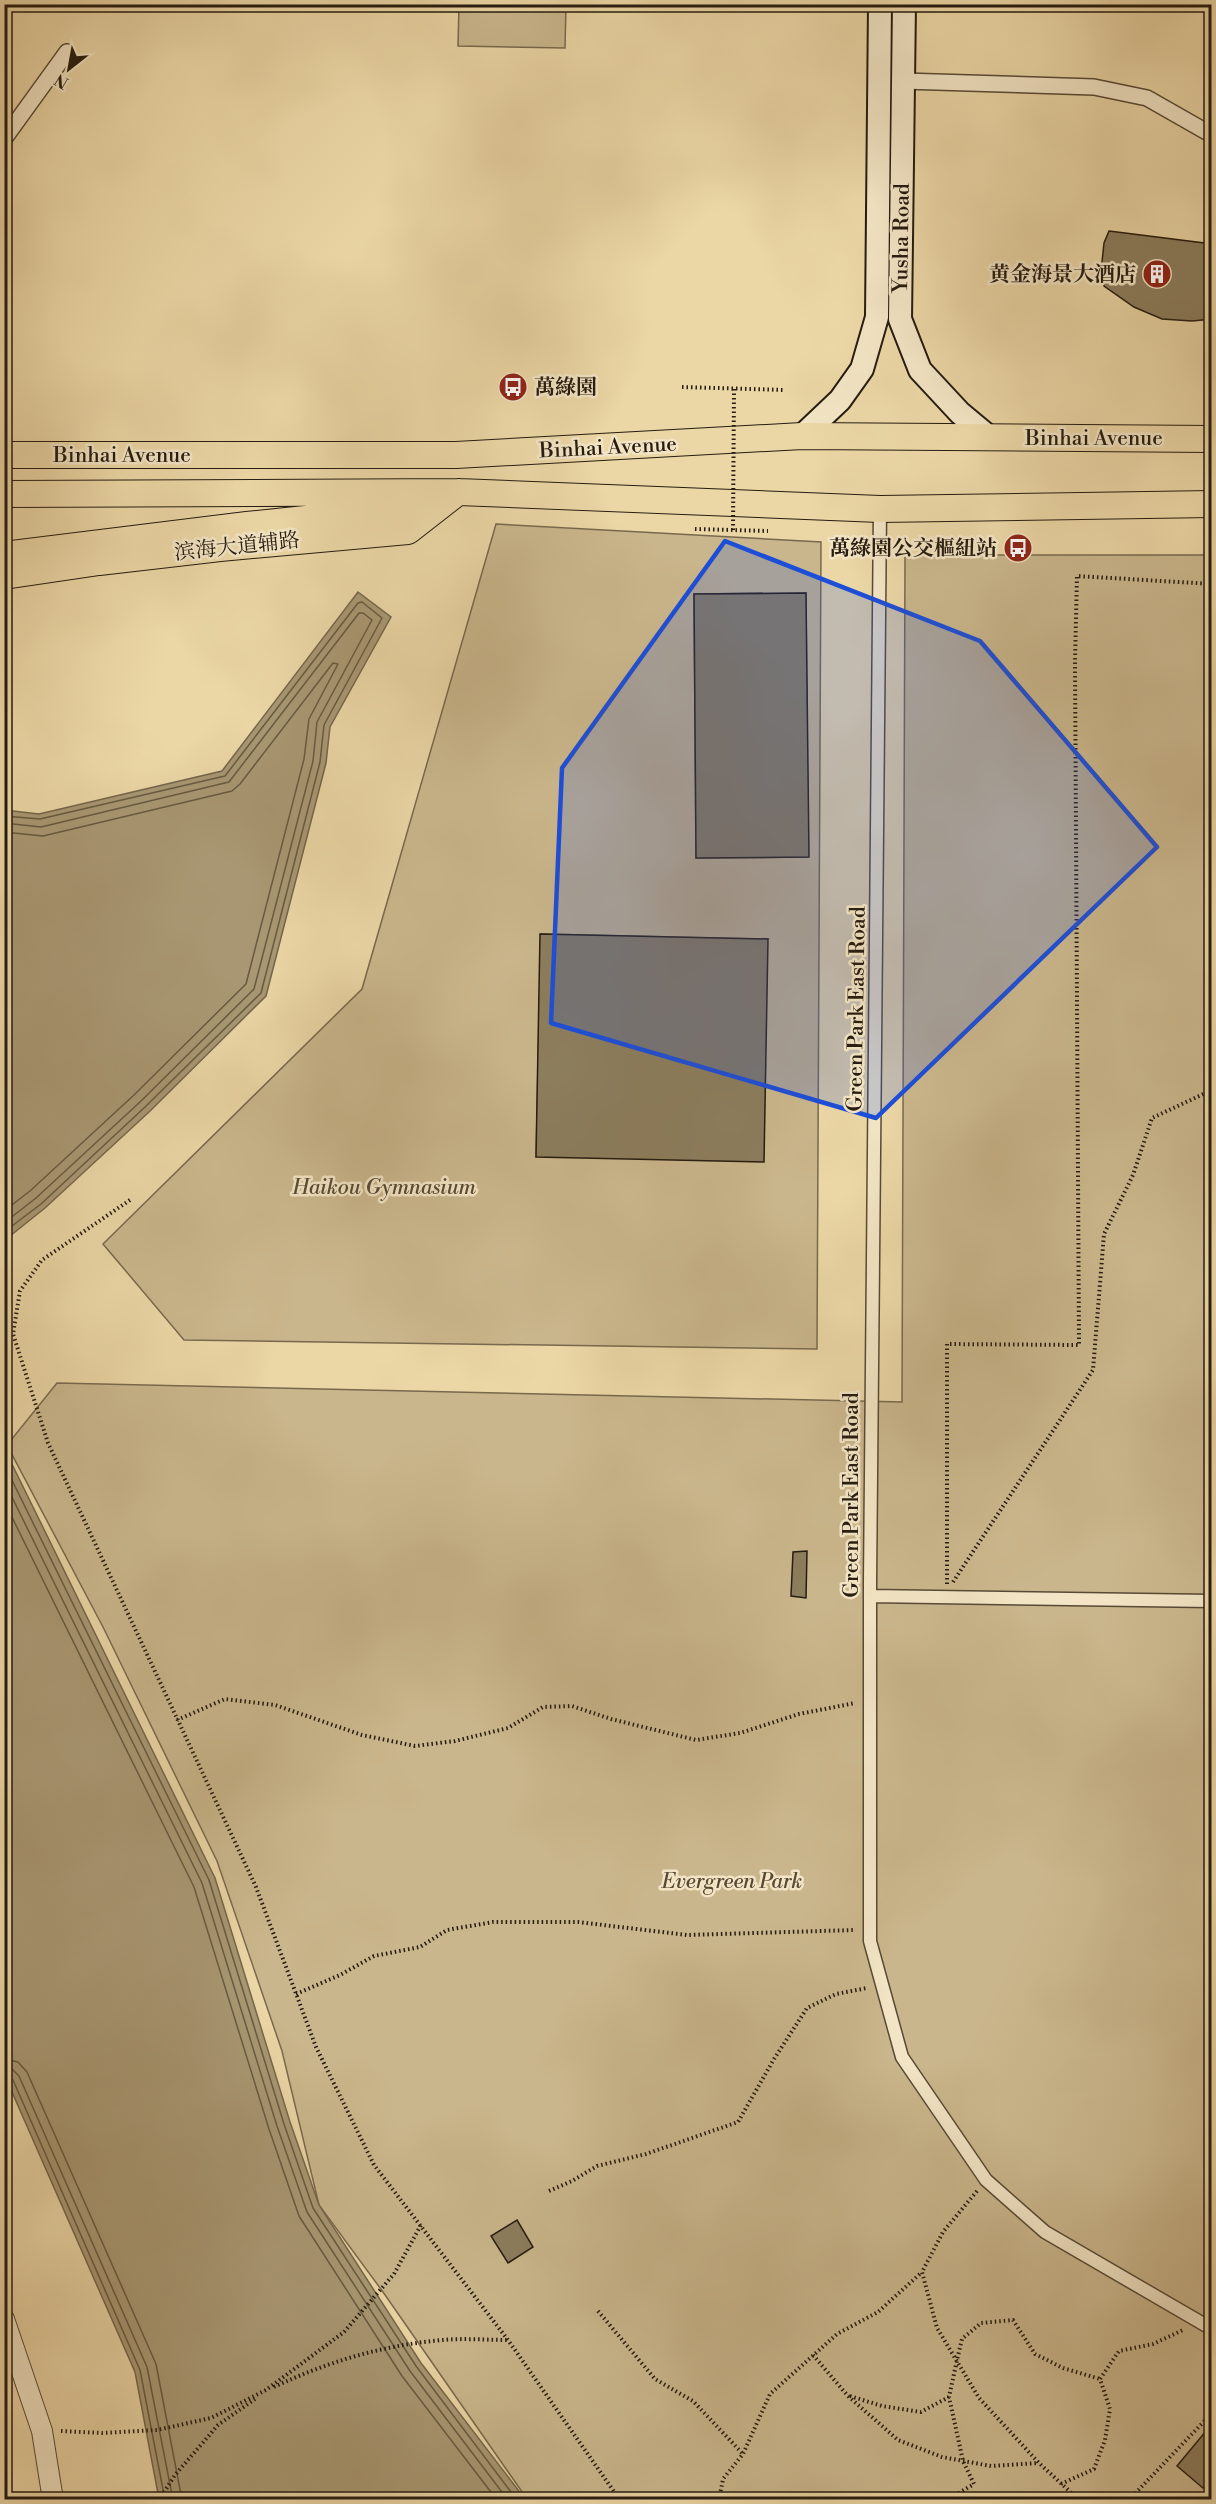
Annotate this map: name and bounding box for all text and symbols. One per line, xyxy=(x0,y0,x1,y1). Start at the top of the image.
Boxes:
north arrow xyxy=(39,39,99,99)
text: N xyxy=(51,69,72,93)
street label: Yusha Road xyxy=(888,183,916,294)
building icon: 黄金海景大酒店 xyxy=(1141,258,1173,290)
place label: 黄金海景大酒店 xyxy=(989,262,1136,288)
bus stop icon: 萬綠園 xyxy=(497,371,529,403)
place label: 萬綠園 xyxy=(534,375,597,401)
street label: Binhai Avenue xyxy=(1024,426,1163,452)
street label: Binhai Avenue xyxy=(538,431,678,465)
street label: Binhai Avenue xyxy=(52,443,191,469)
street label: 滨海大道辅路 xyxy=(173,527,301,567)
bus stop icon: 萬綠園公交樞紐站 xyxy=(1002,532,1034,564)
place label: 萬綠園公交樞紐站 xyxy=(829,536,997,562)
street label: Green Park East Road xyxy=(842,906,872,1112)
park label: Haikou Gymnasium xyxy=(291,1175,477,1201)
street label: Green Park East Road xyxy=(839,1392,865,1598)
park label: Evergreen Park xyxy=(661,1869,802,1895)

